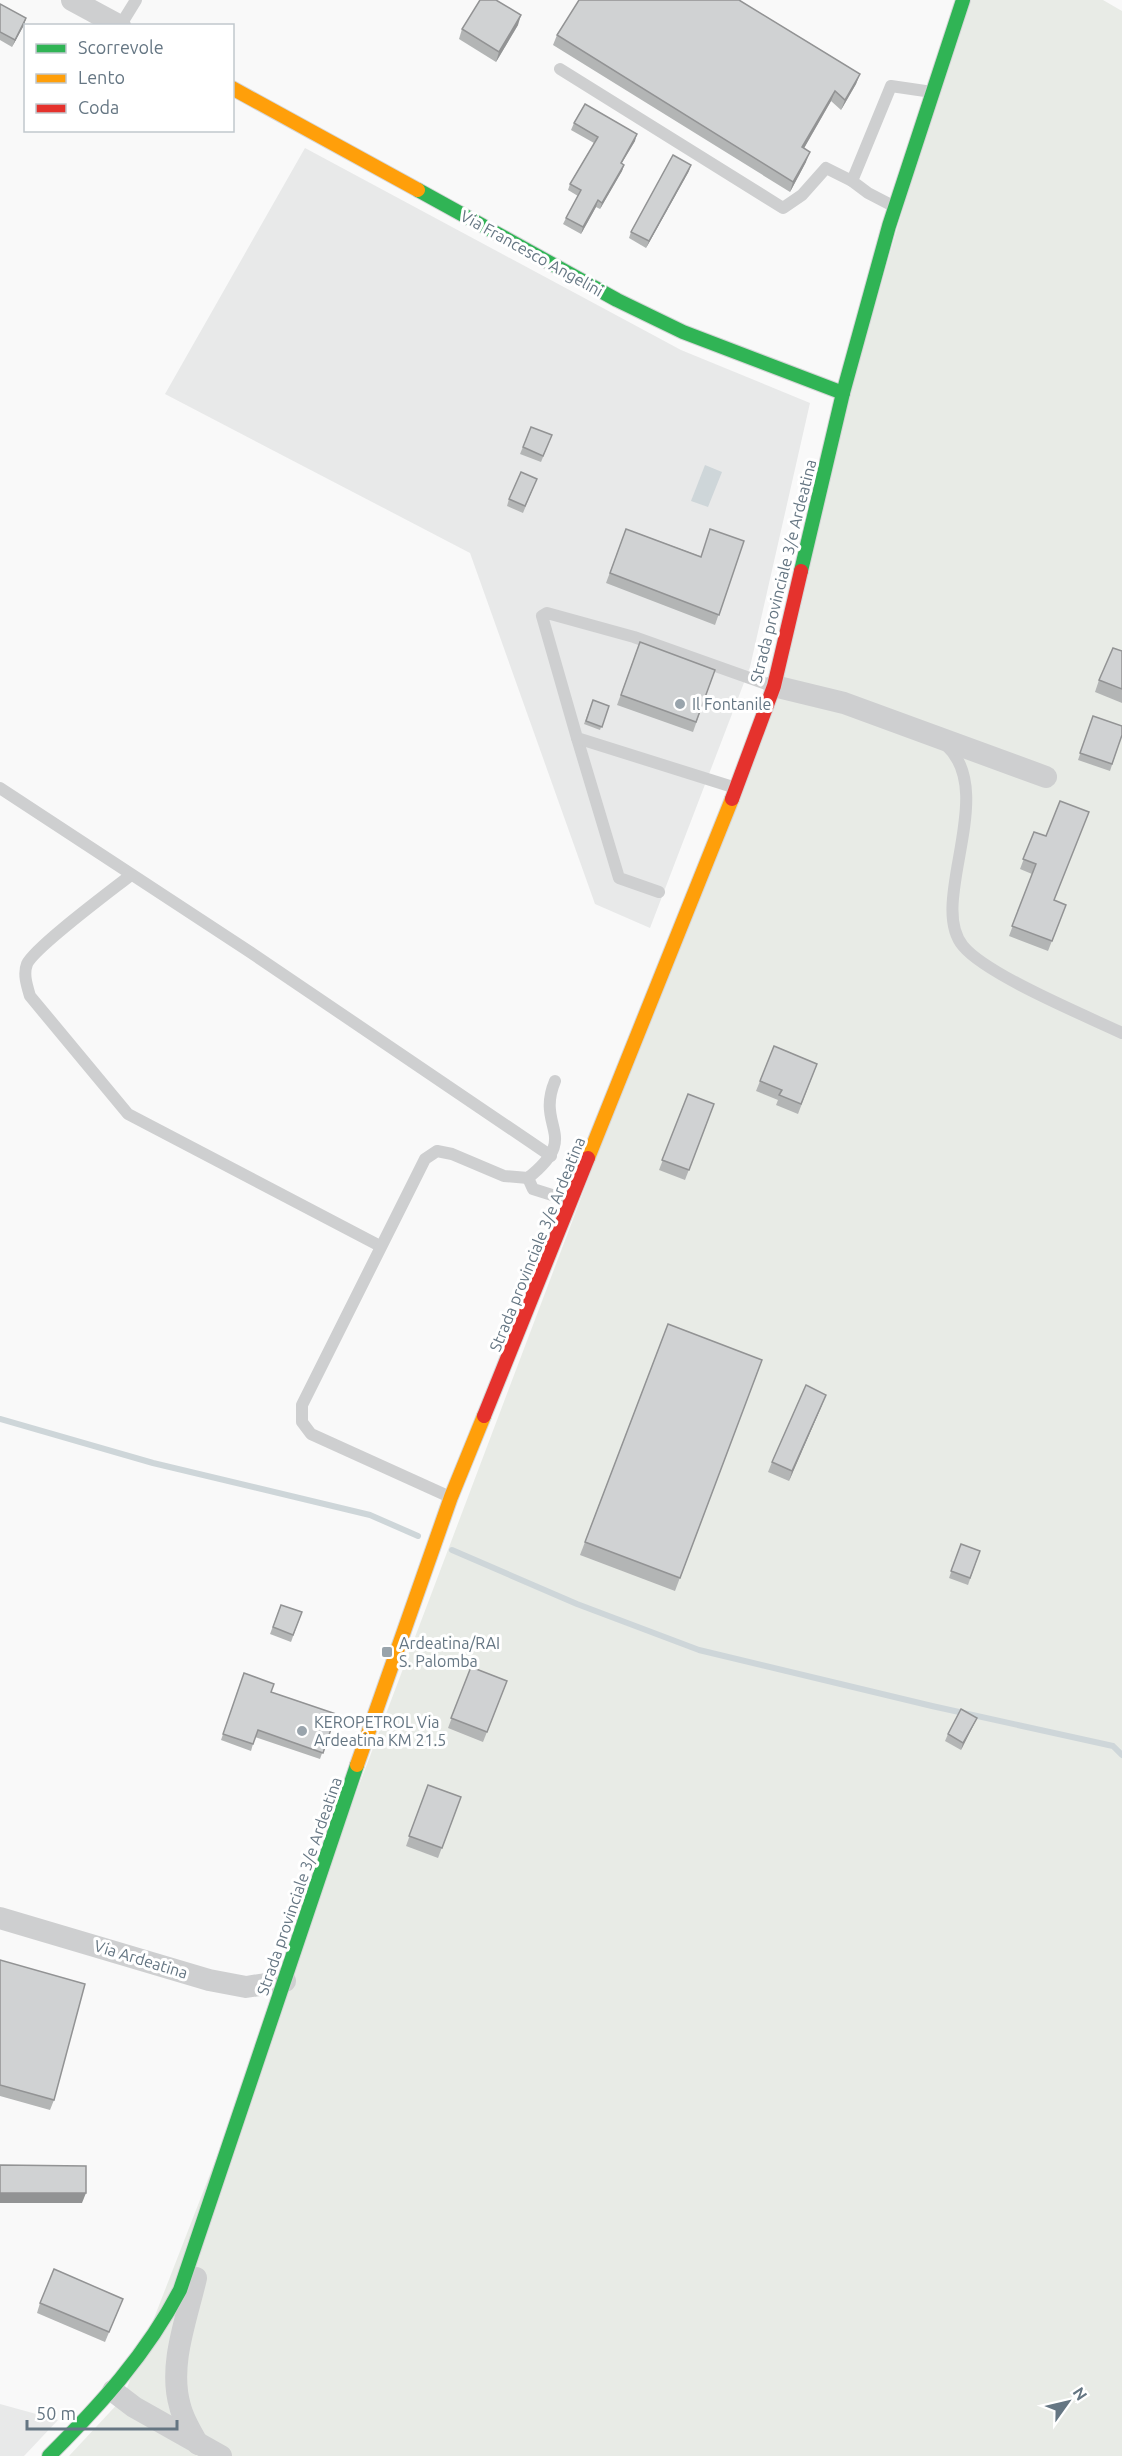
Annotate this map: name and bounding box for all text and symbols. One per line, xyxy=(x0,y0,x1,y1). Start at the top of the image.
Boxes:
legend xyxy=(24,24,234,132)
text: Scorrevole xyxy=(78,37,164,57)
text: Lento xyxy=(78,67,125,87)
text: Coda xyxy=(78,97,119,117)
street label: Via Francesco Angelini xyxy=(458,206,606,300)
street label: Strada provinciale 3/e Ardeatina xyxy=(746,457,820,685)
place label: Il Fontanile xyxy=(692,695,771,713)
marker: Il Fontanile xyxy=(673,697,687,711)
street label: Strada provinciale 3/e Ardeatina xyxy=(486,1134,588,1354)
place label: Ardeatina/RAI S. Palomba xyxy=(399,1634,500,1670)
marker: Ardeatina/RAI S. Palomba xyxy=(380,1645,394,1659)
place label: KEROPETROL Via Ardeatina KM 21.5 xyxy=(314,1713,446,1749)
marker: KEROPETROL Via Ardeatina KM 21.5 xyxy=(295,1724,309,1738)
street label: Strada provinciale 3/e Ardeatina xyxy=(253,1774,345,1998)
street label: Via Ardeatina xyxy=(92,1936,190,1982)
north arrow xyxy=(1038,2372,1098,2432)
text: N xyxy=(1070,2384,1091,2404)
scale bar xyxy=(27,2393,177,2431)
text: 50 m xyxy=(36,2403,76,2423)

